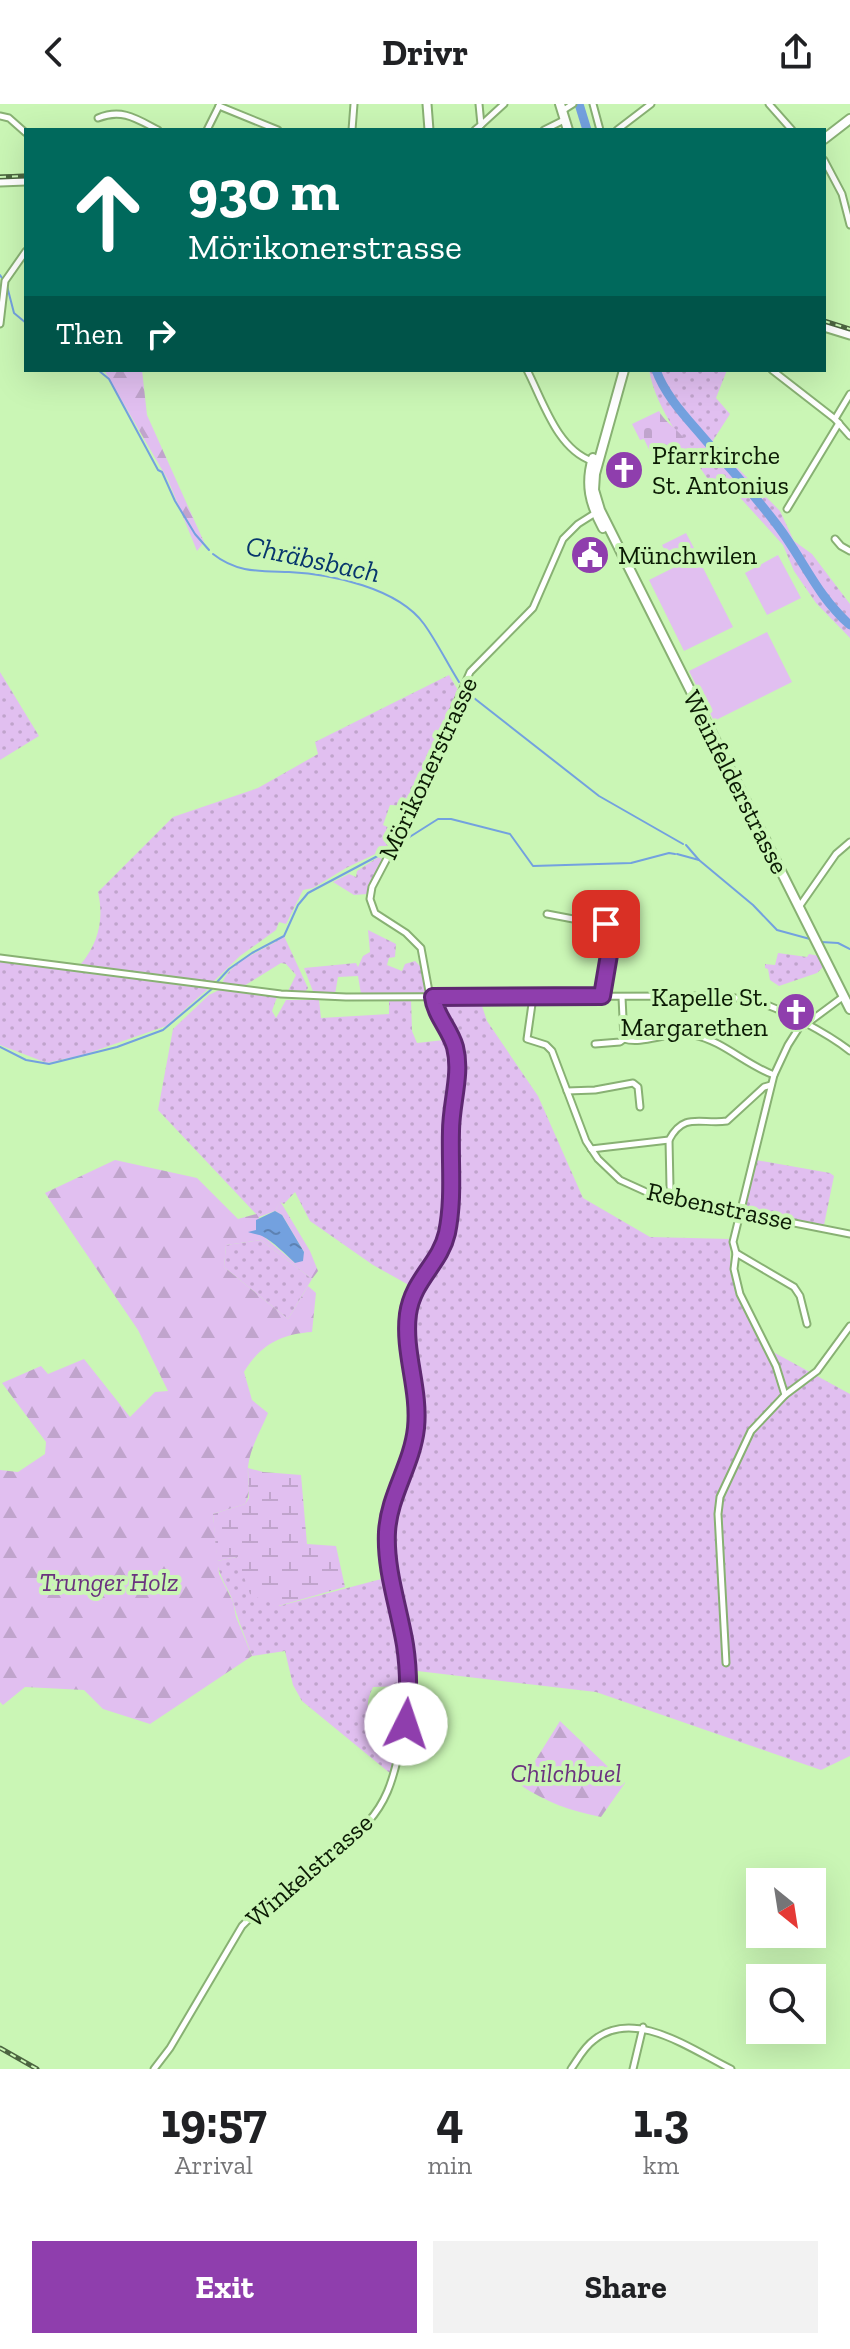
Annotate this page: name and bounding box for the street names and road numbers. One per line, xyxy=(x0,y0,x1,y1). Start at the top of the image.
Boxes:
street label: Mörikonerstrasse xyxy=(372,672,484,864)
street label: Weinfelderstrasse xyxy=(676,685,796,879)
street label: Rebenstrasse xyxy=(644,1175,796,1237)
street label: Winkelstrasse xyxy=(239,1806,379,1934)

